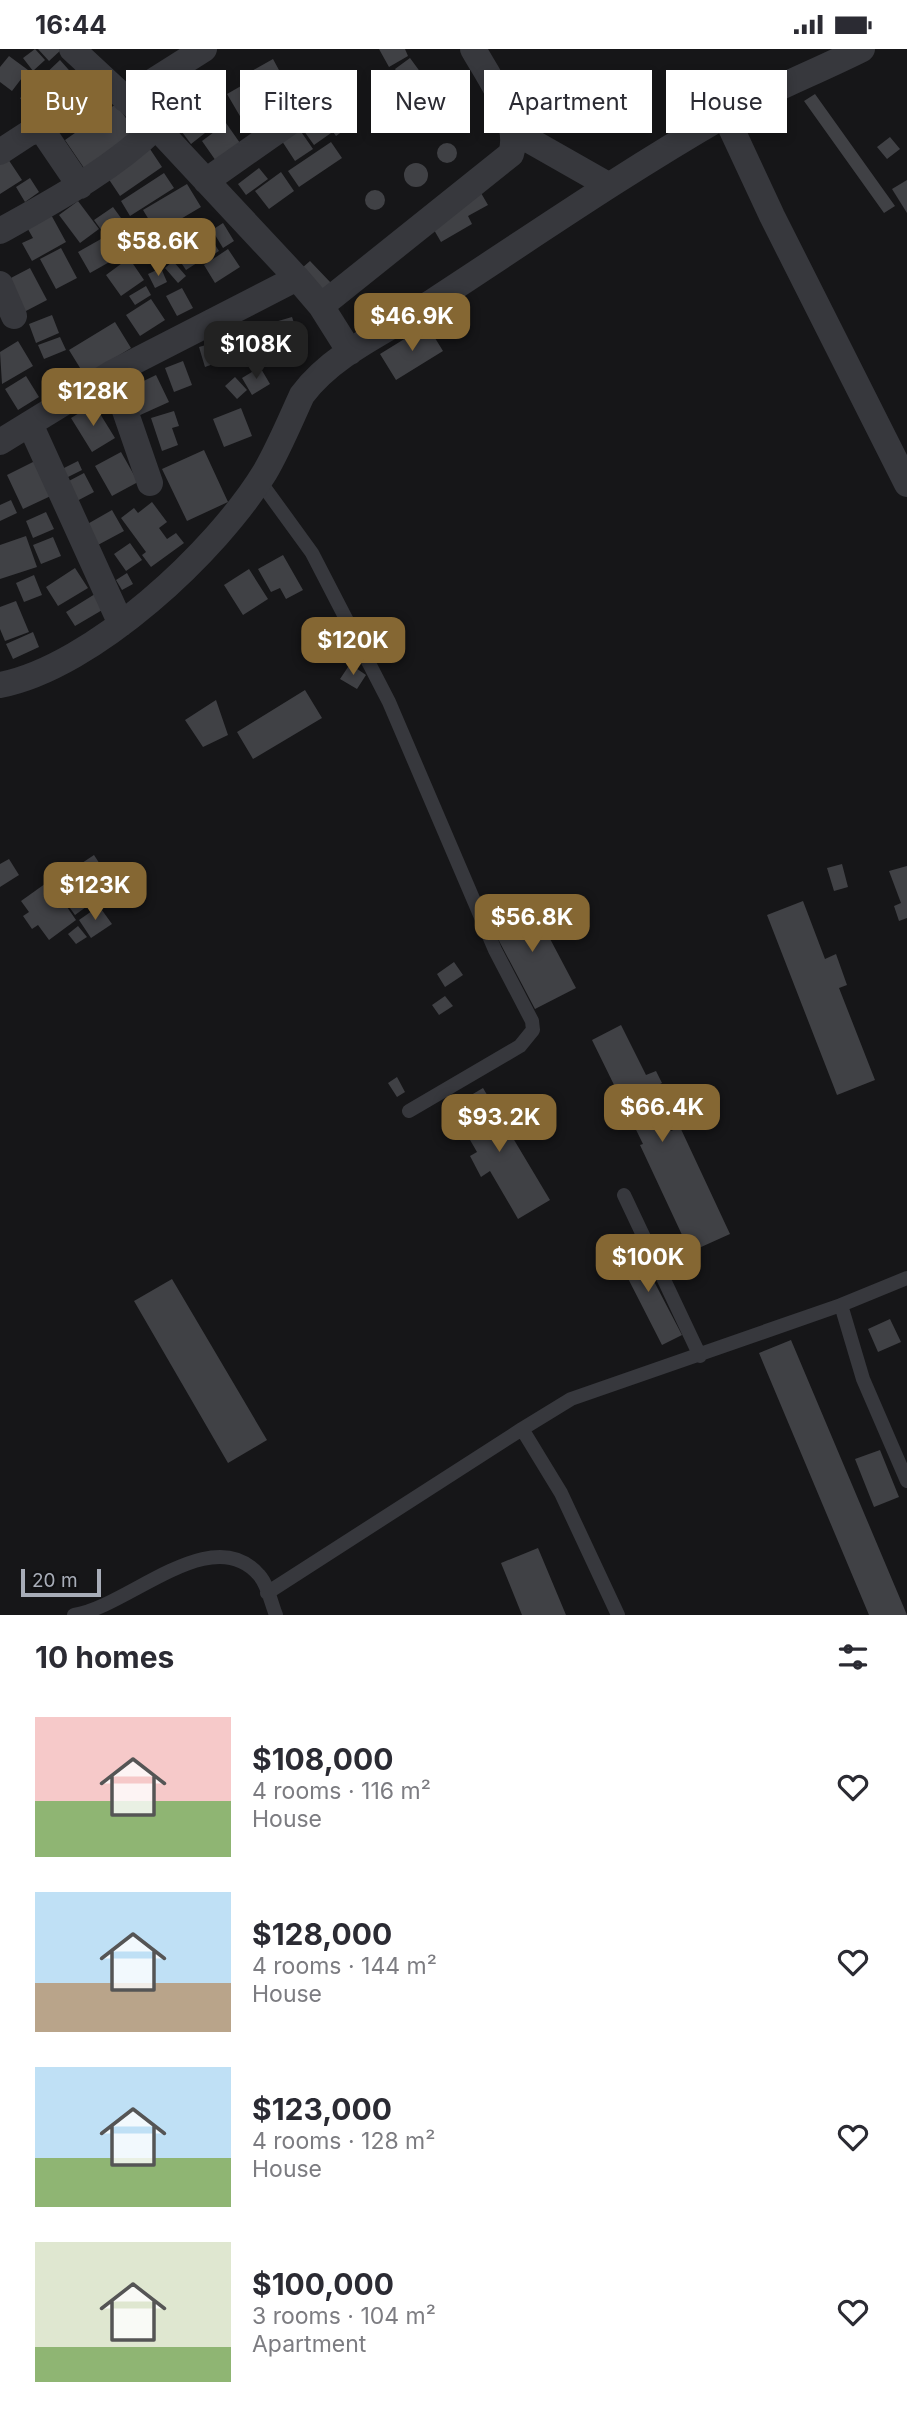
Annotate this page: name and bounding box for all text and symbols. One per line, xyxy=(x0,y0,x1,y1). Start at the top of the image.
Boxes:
text: 16:44 xyxy=(35,9,107,40)
chip: Buy xyxy=(21,70,112,133)
chip: Rent xyxy=(126,70,226,133)
chip: Filters xyxy=(240,70,357,133)
chip: New xyxy=(371,70,470,133)
chip: Apartment xyxy=(484,70,652,133)
chip: House xyxy=(666,70,787,133)
pin: $58.6K xyxy=(101,219,215,278)
text: $58.6K xyxy=(117,227,199,255)
pin: $46.9K xyxy=(355,293,469,353)
text: $46.9K xyxy=(370,302,454,330)
pin: $108K xyxy=(207,321,305,381)
text: $108K xyxy=(220,330,292,358)
pin: $128K xyxy=(44,369,142,428)
text: $128K xyxy=(58,377,128,405)
pin: $120K xyxy=(304,617,402,677)
text: $120K xyxy=(317,626,389,654)
pin: $123K xyxy=(46,863,144,922)
text: $123K xyxy=(60,871,130,899)
pin: $56.8K xyxy=(475,895,589,954)
text: $56.8K xyxy=(491,903,573,931)
pin: $66.4K xyxy=(605,1085,719,1144)
text: $66.4K xyxy=(620,1093,704,1121)
pin: $93.2K xyxy=(442,1095,556,1154)
text: $93.2K xyxy=(457,1103,541,1131)
pin: $100K xyxy=(599,1235,697,1294)
text: $100K xyxy=(612,1243,684,1271)
scale bar xyxy=(21,1566,102,1598)
text: 20 m xyxy=(32,1569,78,1592)
icon: filters xyxy=(834,1638,872,1676)
text: 10 homes xyxy=(35,1639,174,1675)
text: $108,000 xyxy=(252,1741,394,1777)
icon: home xyxy=(91,1745,175,1829)
icon: heart xyxy=(834,1768,872,1806)
text: 4 rooms · 116 m² xyxy=(252,1777,431,1805)
text: House xyxy=(252,1805,322,1833)
text: $128,000 xyxy=(252,1916,392,1952)
icon: home xyxy=(91,1920,175,2004)
icon: heart xyxy=(834,1943,872,1981)
text: 4 rooms · 144 m² xyxy=(252,1952,437,1980)
text: House xyxy=(252,1980,322,2008)
text: $123,000 xyxy=(252,2091,392,2127)
icon: home xyxy=(91,2095,175,2179)
icon: heart xyxy=(834,2118,872,2156)
text: 4 rooms · 128 m² xyxy=(252,2127,435,2155)
text: House xyxy=(252,2155,322,2183)
text: $100,000 xyxy=(252,2266,394,2302)
icon: home xyxy=(91,2270,175,2354)
icon: heart xyxy=(834,2293,872,2331)
text: 3 rooms · 104 m² xyxy=(252,2302,436,2330)
text: Apartment xyxy=(252,2330,366,2358)

